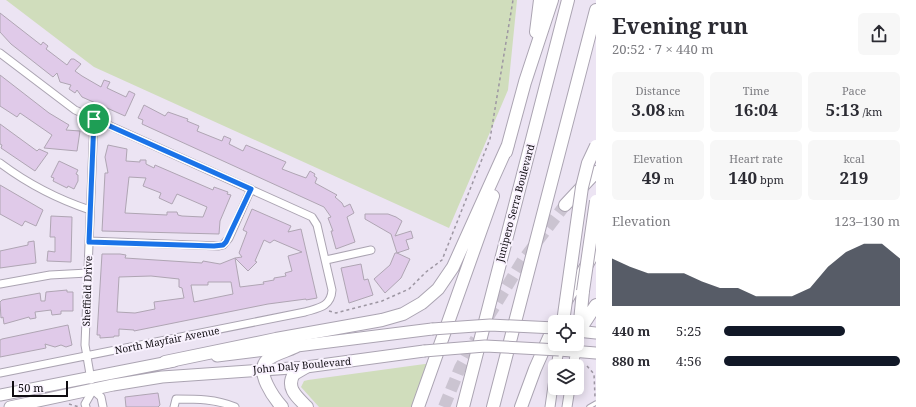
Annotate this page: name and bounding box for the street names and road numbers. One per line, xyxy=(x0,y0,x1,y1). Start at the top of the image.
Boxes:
street label: Junipero Serra Boulevard xyxy=(492,142,538,265)
street label: Sheffield Drive xyxy=(79,255,95,327)
street label: North Mayfair Avenue xyxy=(113,323,221,357)
street label: John Daly Boulevard xyxy=(251,354,352,376)

